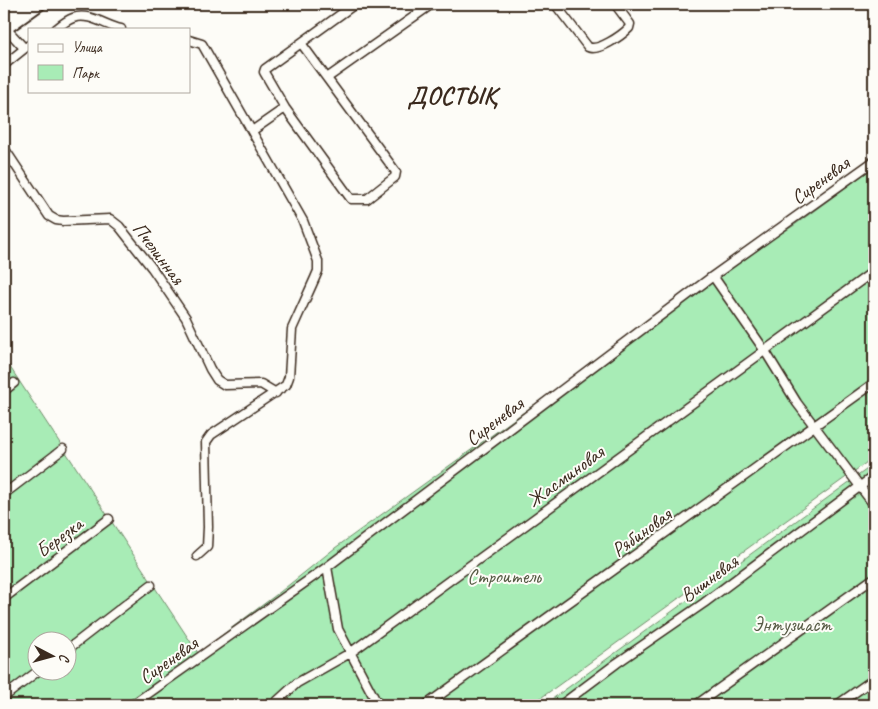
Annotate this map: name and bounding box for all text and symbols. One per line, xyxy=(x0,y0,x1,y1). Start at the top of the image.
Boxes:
legend xyxy=(28,28,190,92)
text: Улица xyxy=(72,38,103,57)
text: Парк xyxy=(72,64,100,83)
district label: ДОСТЫҚ xyxy=(407,80,501,112)
street label: Сиреневая xyxy=(786,150,856,210)
street label: Пчелинная xyxy=(127,217,191,290)
street label: Сиреневая xyxy=(460,390,530,451)
street label: Жасминовая xyxy=(522,439,610,513)
street label: Рябиновая xyxy=(606,501,678,562)
street label: Березка xyxy=(31,511,89,563)
street label: Вишневая xyxy=(675,549,744,608)
park label: Строитель xyxy=(467,564,542,589)
park label: Энтузиаст xyxy=(752,612,833,637)
street label: Сиреневая xyxy=(134,630,204,690)
north arrow xyxy=(28,632,78,682)
text: С xyxy=(55,653,73,664)

